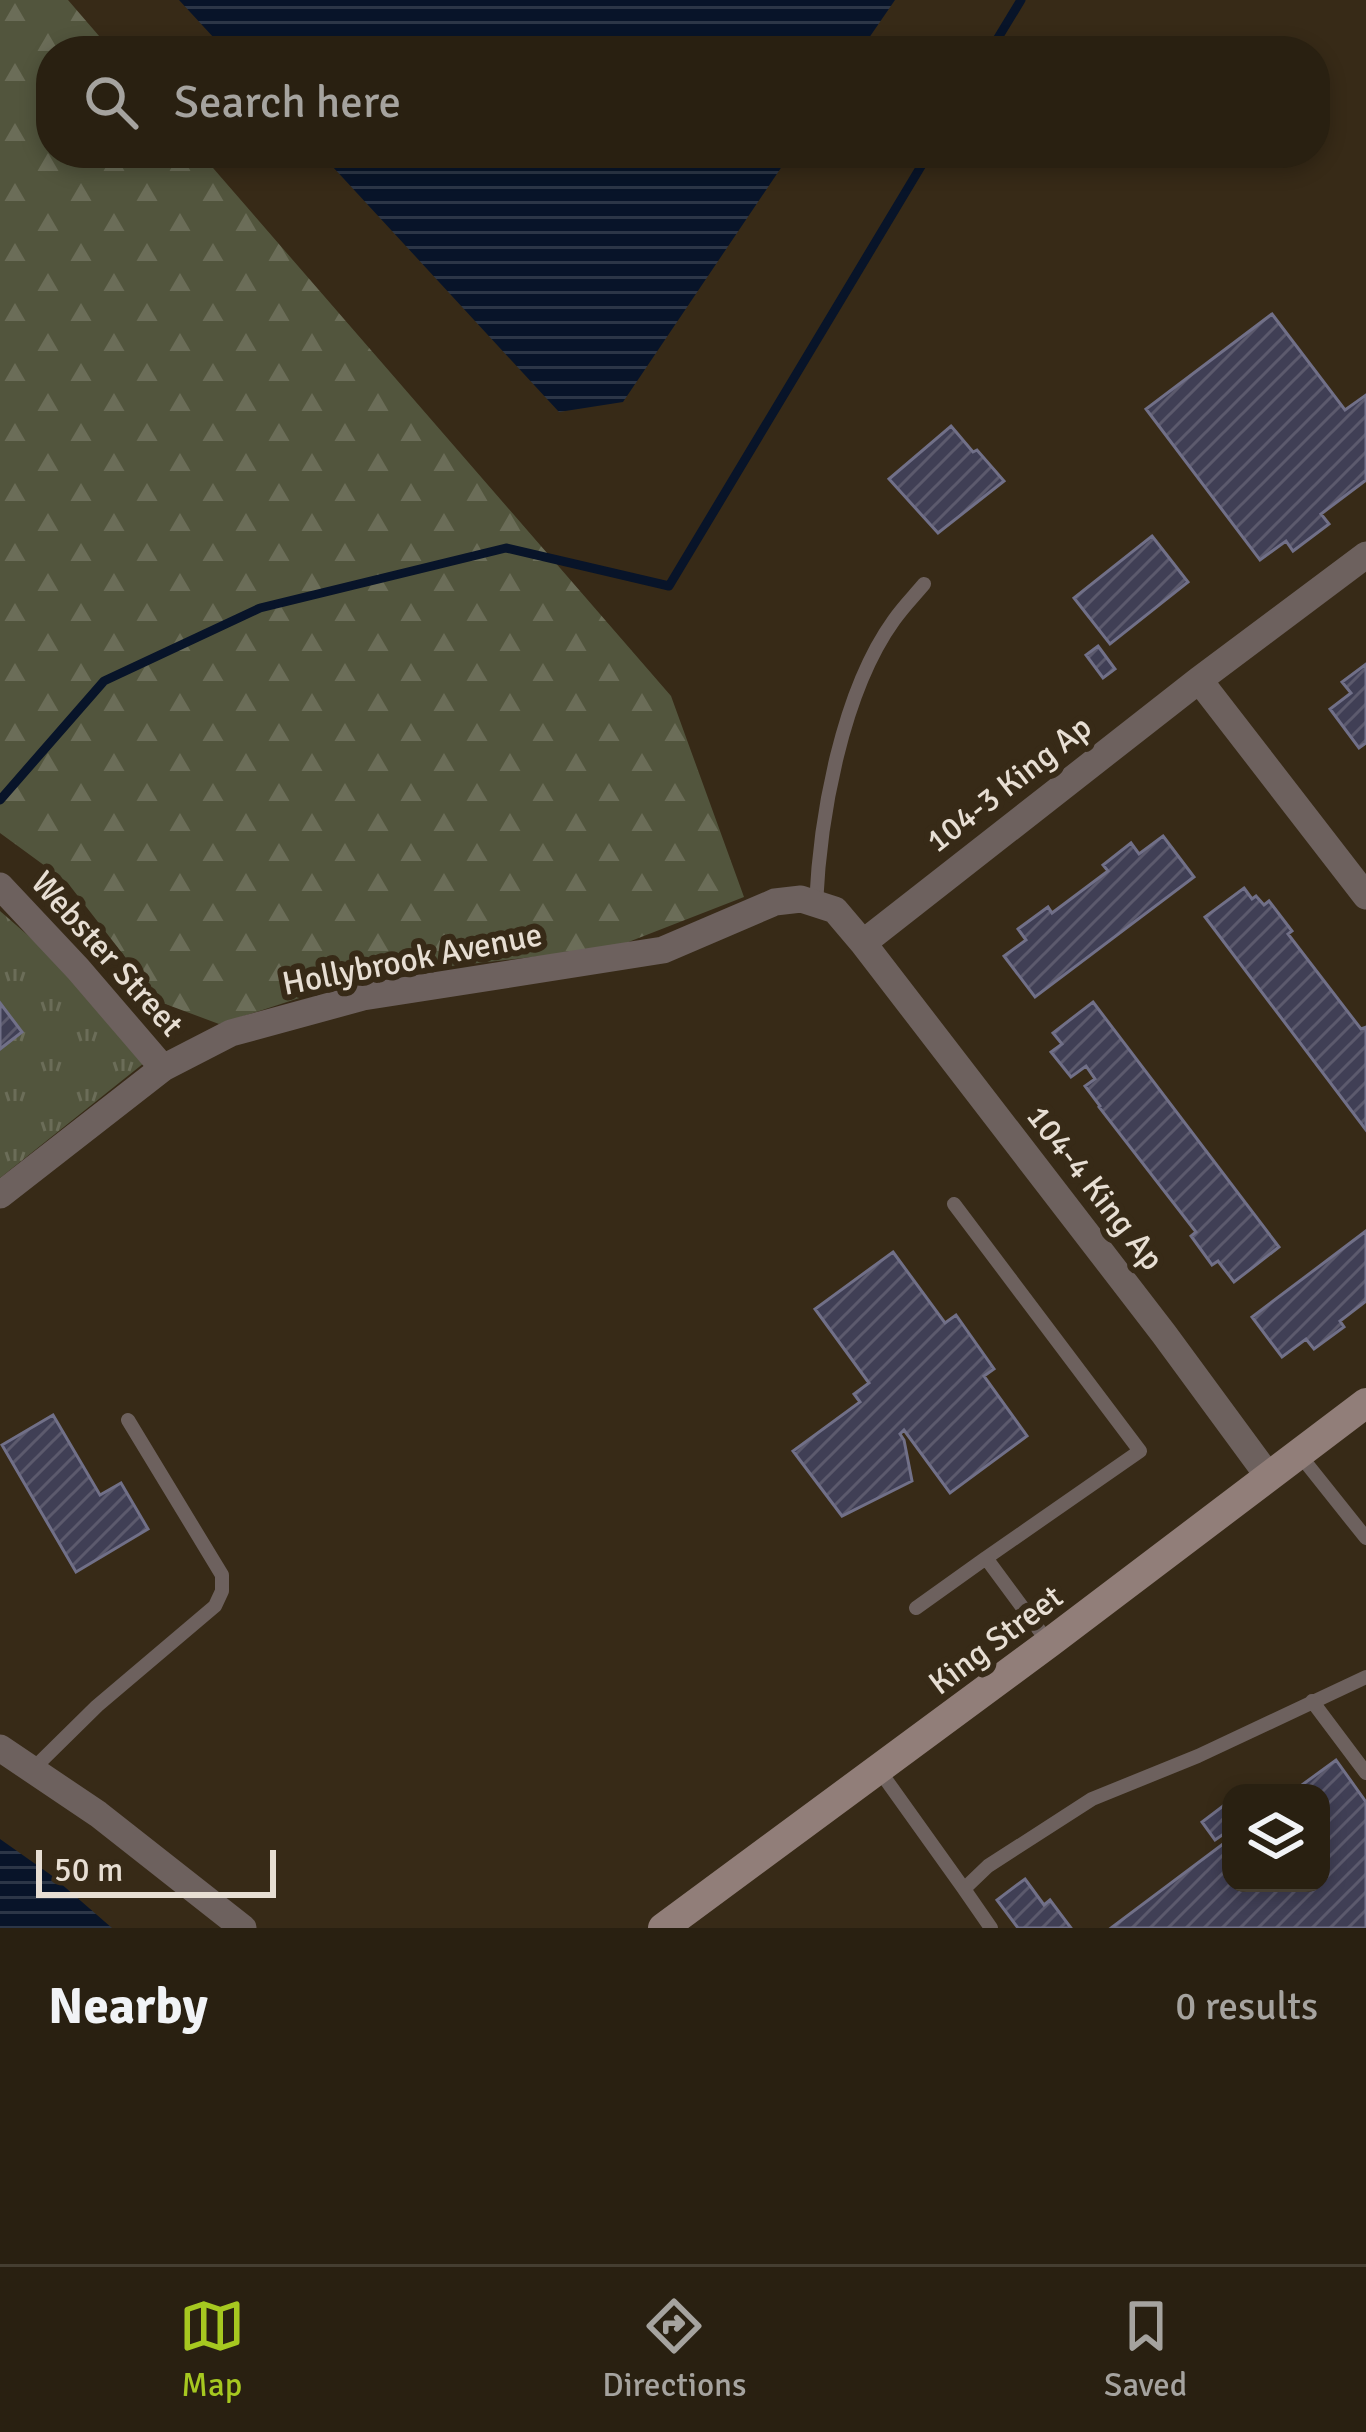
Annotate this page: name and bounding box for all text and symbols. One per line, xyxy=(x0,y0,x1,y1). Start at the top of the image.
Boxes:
search box xyxy=(36,36,1330,168)
icon: search xyxy=(78,69,144,135)
text: Search here xyxy=(174,75,401,130)
street label: 104-3 King Ap xyxy=(918,707,1100,862)
street label: Webster Street xyxy=(22,863,192,1045)
street label: Hollybrook Avenue xyxy=(279,914,546,1005)
street label: 104-4 King Ap xyxy=(1017,1097,1172,1279)
street label: King Street xyxy=(921,1576,1071,1704)
map controls xyxy=(1222,1784,1330,1892)
button: layers xyxy=(1222,1784,1330,1892)
scale bar xyxy=(36,1844,276,1897)
text: 50 m xyxy=(54,1850,123,1891)
text: Nearby xyxy=(48,1975,208,2038)
text: 0 results xyxy=(1175,1982,1318,2030)
tab: Map xyxy=(179,2293,245,2406)
tab: Directions xyxy=(602,2293,747,2406)
tab: Saved xyxy=(1104,2293,1187,2406)

